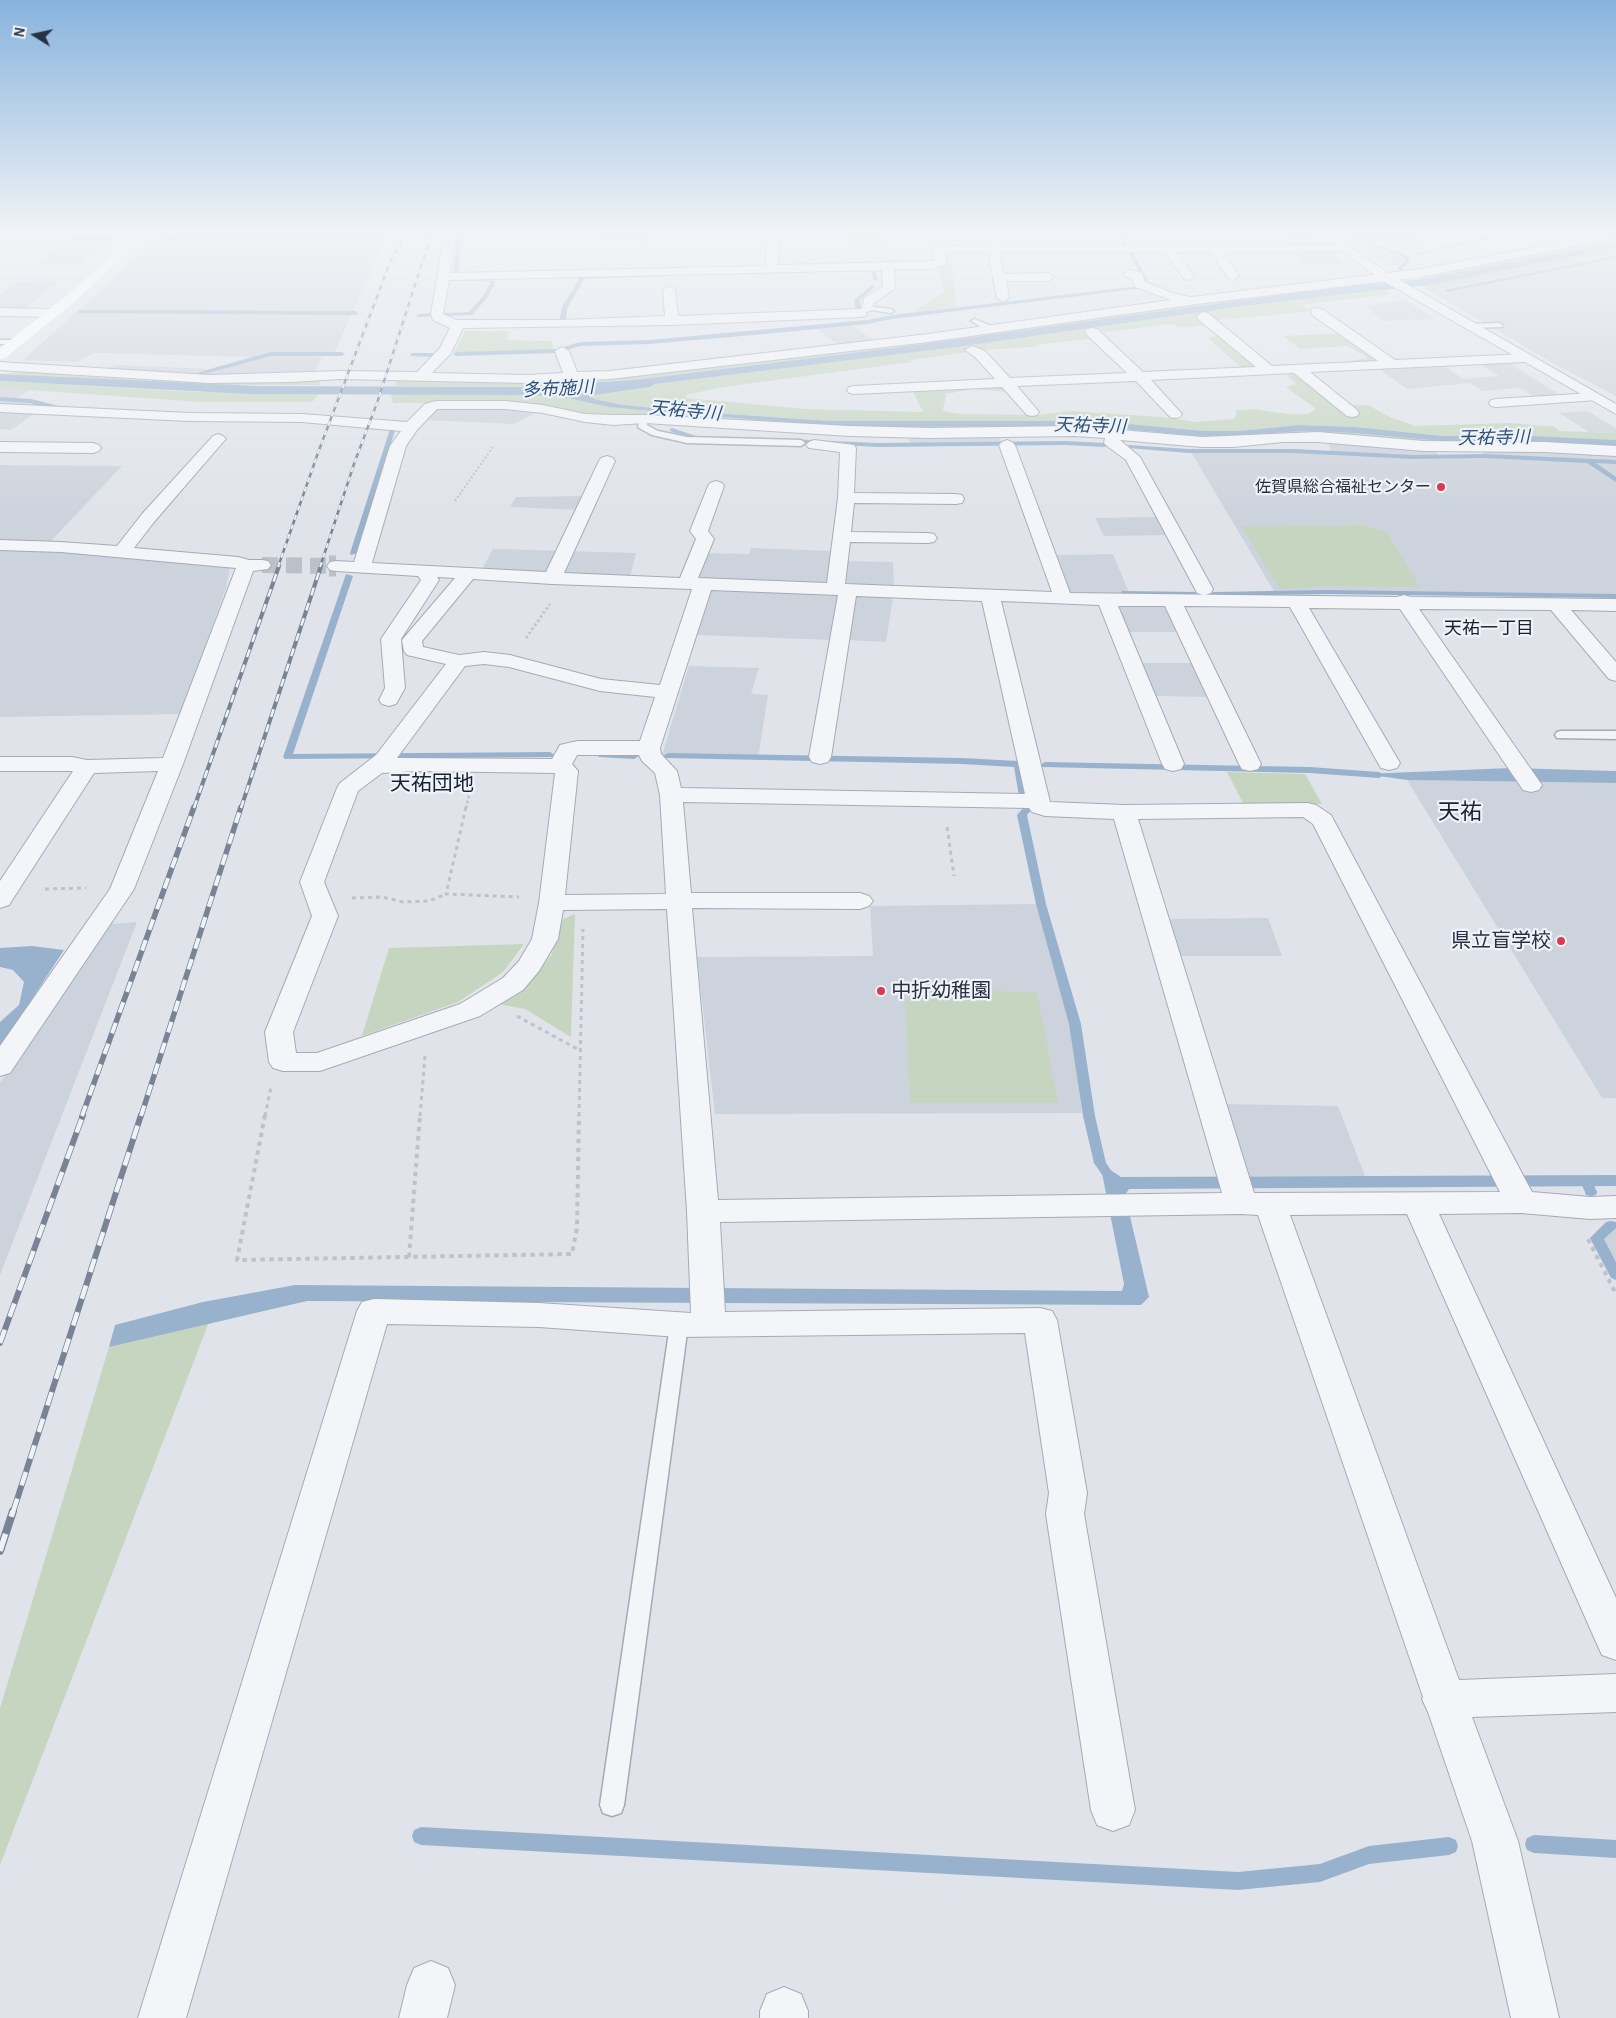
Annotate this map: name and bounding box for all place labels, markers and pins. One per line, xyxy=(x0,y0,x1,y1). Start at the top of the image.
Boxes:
place label: 佐賀県総合福祉センター xyxy=(1255,477,1431,497)
marker: 佐賀県総合福祉センター xyxy=(1435,481,1447,493)
place label: 県立盲学校 xyxy=(1451,929,1551,953)
marker: 県立盲学校 xyxy=(1555,935,1567,947)
place label: 中折幼稚園 xyxy=(891,979,991,1003)
marker: 中折幼稚園 xyxy=(875,985,887,997)

